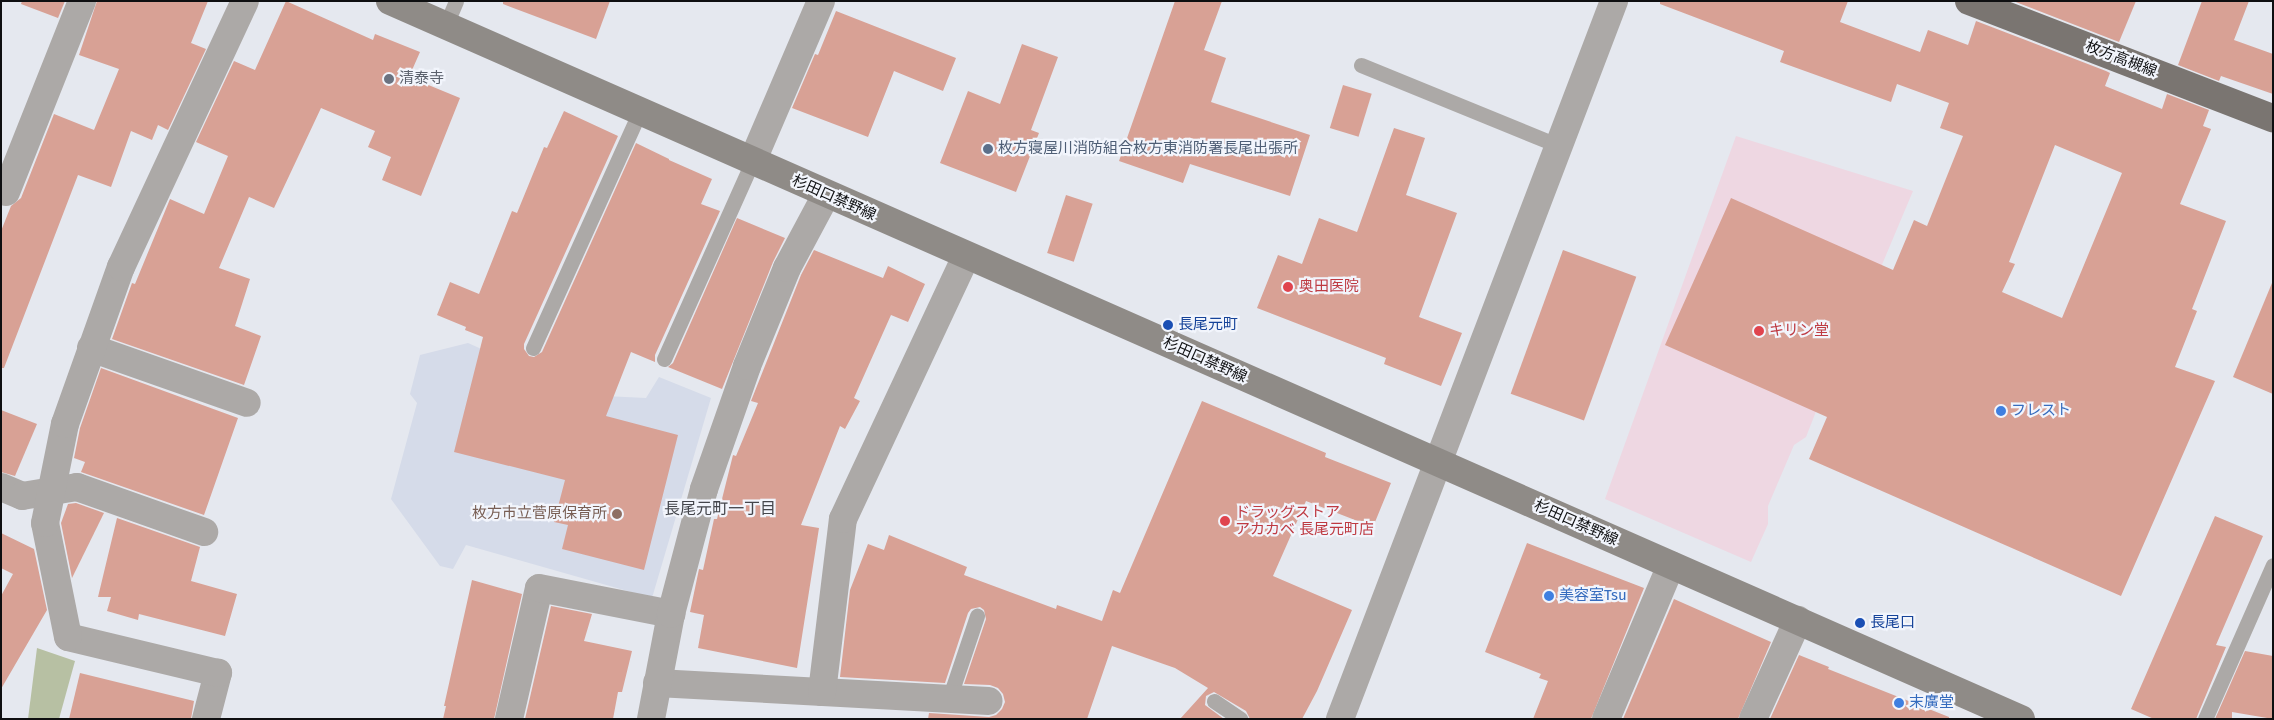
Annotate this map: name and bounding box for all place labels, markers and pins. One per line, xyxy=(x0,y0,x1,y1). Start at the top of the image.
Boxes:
place label: 清泰寺 xyxy=(399,70,444,88)
marker: 清泰寺 xyxy=(383,73,395,85)
place label: 枚方寝屋川消防組合枚方東消防署長尾出張所 xyxy=(998,140,1298,158)
marker: 枚方寝屋川消防組合枚方東消防署長尾出張所 xyxy=(982,143,994,155)
place label: 奥田医院 xyxy=(1299,278,1359,296)
marker: 奥田医院 xyxy=(1281,280,1295,294)
place label: 長尾元町 xyxy=(1178,316,1238,334)
marker: 長尾元町 xyxy=(1162,319,1174,331)
place label: キリン堂 xyxy=(1769,322,1829,340)
marker: キリン堂 xyxy=(1753,325,1765,337)
place label: フレスト xyxy=(2011,402,2071,420)
marker: フレスト xyxy=(1995,405,2007,417)
place label: ドラッグストア アカカベ 長尾元町店 xyxy=(1235,503,1374,538)
place label: 枚方市立菅原保育所 xyxy=(472,505,607,523)
marker: 枚方市立菅原保育所 xyxy=(611,508,623,520)
marker: ドラッグストア アカカベ 長尾元町店 xyxy=(1219,515,1231,527)
place label: 美容室Tsu xyxy=(1559,587,1627,605)
marker: 美容室Tsu xyxy=(1543,590,1555,602)
place label: 長尾口 xyxy=(1870,614,1915,632)
marker: 長尾口 xyxy=(1854,617,1866,629)
place label: 末廣堂 xyxy=(1909,694,1954,712)
marker: 末廣堂 xyxy=(1893,697,1905,709)

